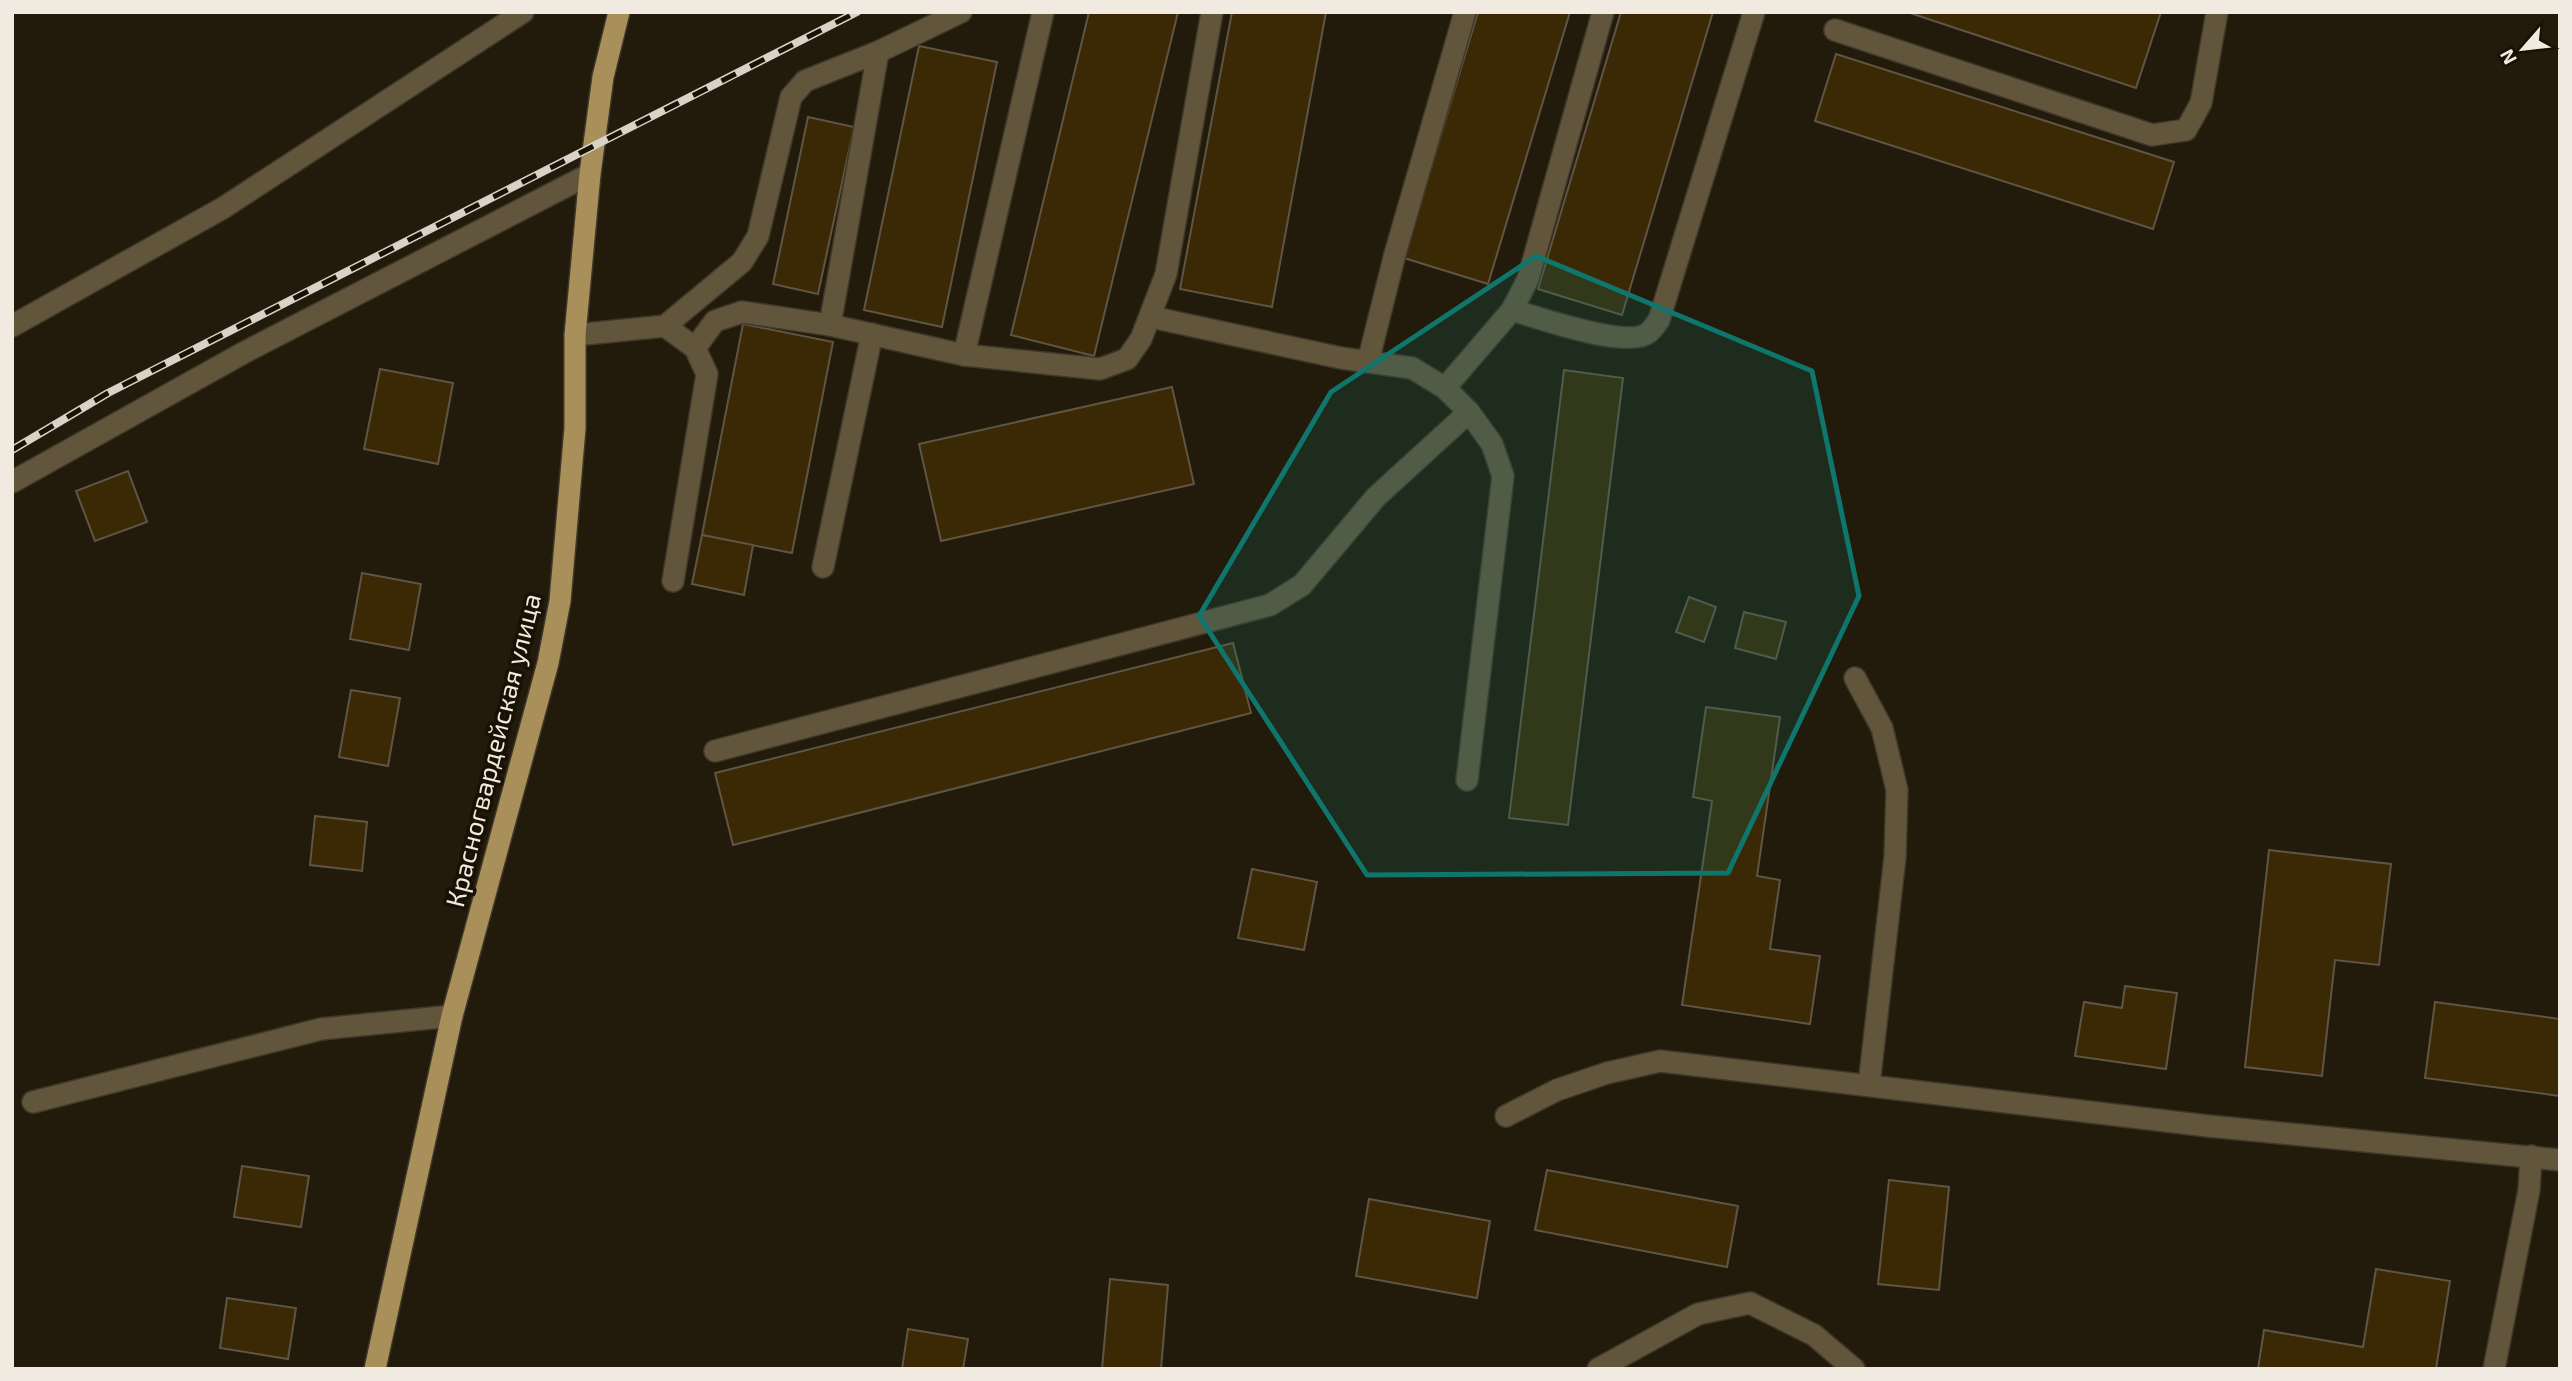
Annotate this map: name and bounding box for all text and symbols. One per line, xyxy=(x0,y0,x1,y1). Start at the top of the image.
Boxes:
north arrow xyxy=(2488,14,2558,84)
text: N xyxy=(2494,46,2521,69)
street label: Красногвардейская улица xyxy=(438,590,547,910)

